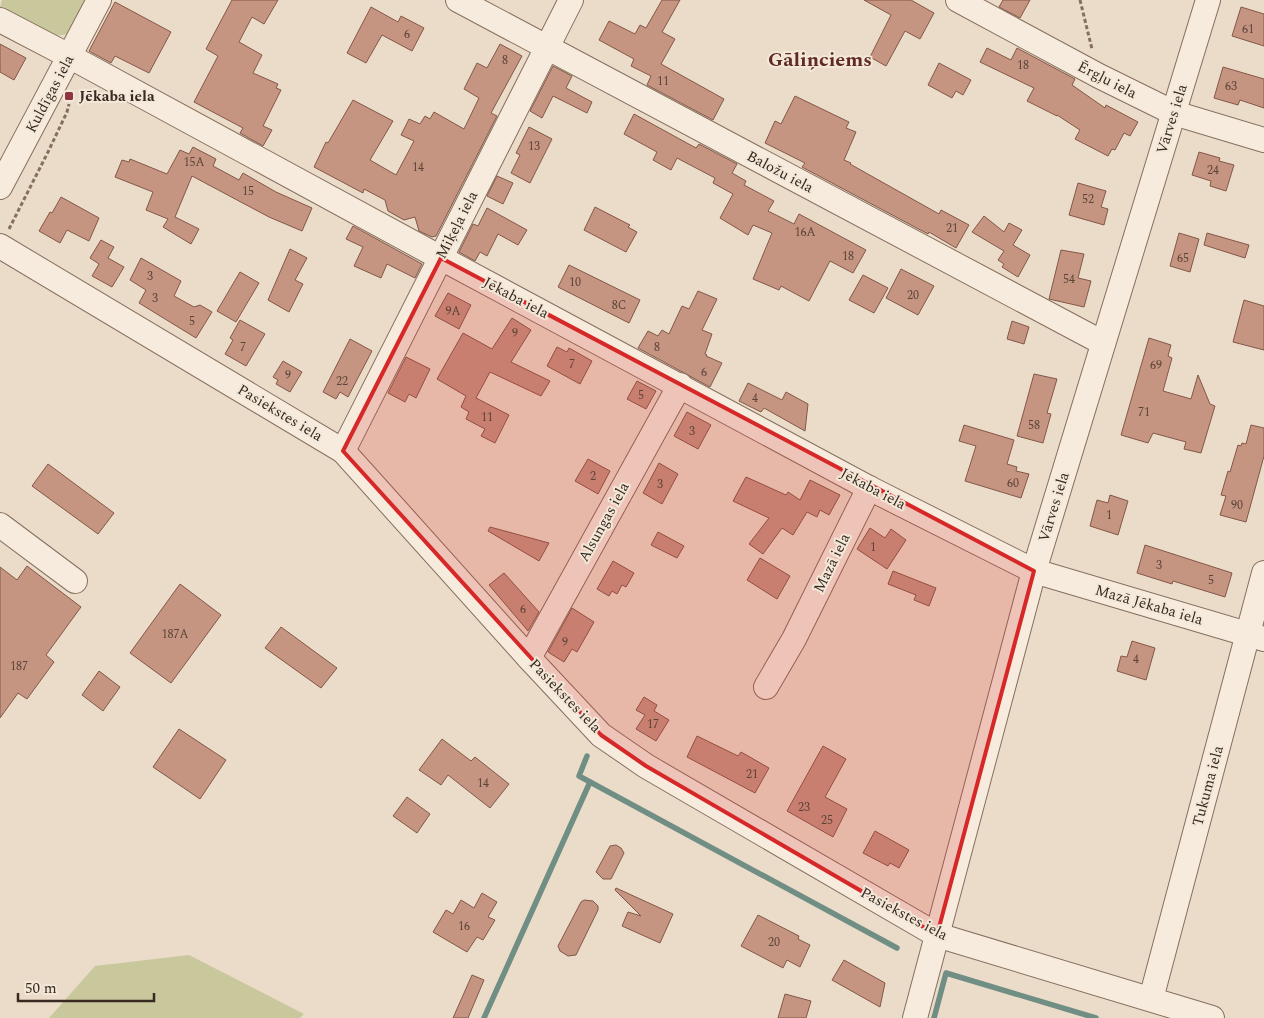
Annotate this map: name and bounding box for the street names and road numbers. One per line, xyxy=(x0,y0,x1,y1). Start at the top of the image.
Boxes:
street label: Kuldīgas iela xyxy=(20,50,81,137)
street label: Ērgļu iela xyxy=(1073,55,1141,105)
street label: Vārves iela xyxy=(1150,81,1194,157)
street label: Baložu iela xyxy=(743,145,818,200)
street label: Miķeļa iela xyxy=(430,186,484,263)
street label: Jēkaba iela xyxy=(479,271,554,325)
street label: Pasiekstes iela xyxy=(233,378,328,448)
street label: Jēkaba iela xyxy=(836,462,911,516)
street label: Vārves iela xyxy=(1032,469,1076,545)
street label: Alsungas iela xyxy=(573,477,636,566)
street label: Mazā iela xyxy=(808,529,857,597)
street label: Mazā Jēkaba iela xyxy=(1092,579,1206,632)
street label: Pasiekstes iela xyxy=(523,653,607,739)
street label: Tukuma iela xyxy=(1186,742,1230,829)
street label: Pasiekstes iela xyxy=(856,881,952,947)

